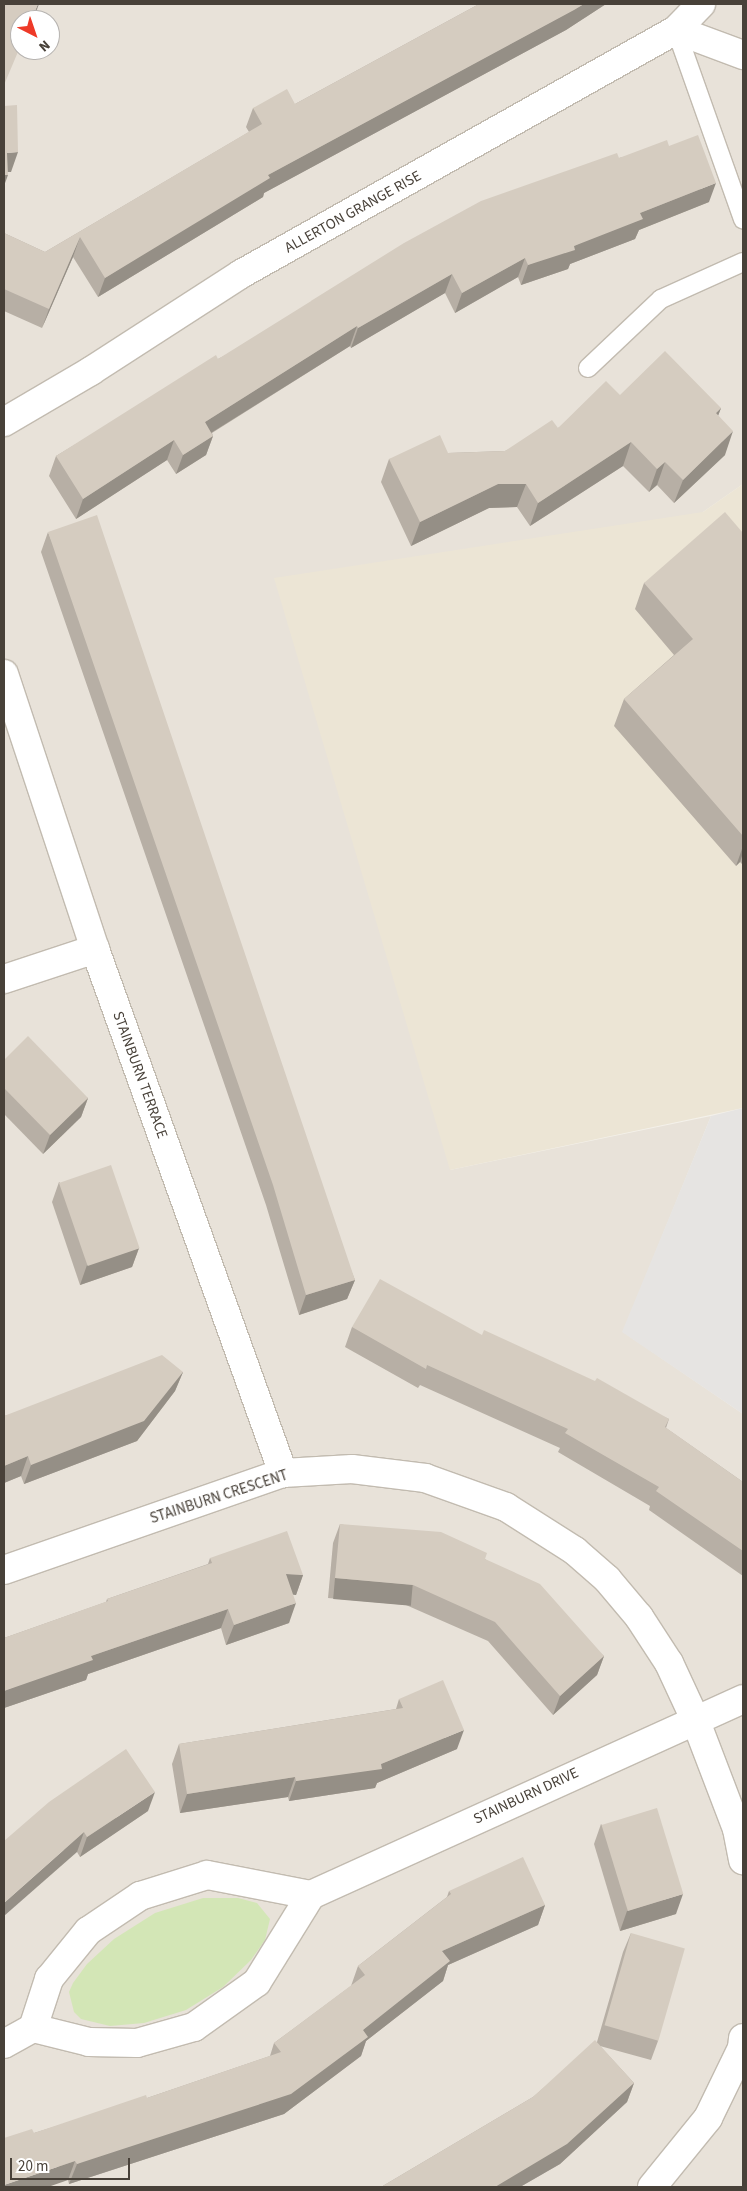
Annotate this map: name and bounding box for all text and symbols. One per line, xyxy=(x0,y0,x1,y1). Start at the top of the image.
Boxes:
north arrow xyxy=(10,10,60,60)
text: N xyxy=(34,35,54,56)
street label: ALLERTON GRANGE RISE xyxy=(282,167,424,257)
street label: STAINBURN TERRACE xyxy=(109,1009,171,1141)
street label: STAINBURN CRESCENT xyxy=(148,1466,290,1528)
street label: STAINBURN DRIVE xyxy=(471,1764,581,1828)
scale bar xyxy=(12,2148,132,2180)
text: 20 m xyxy=(18,2156,48,2177)

